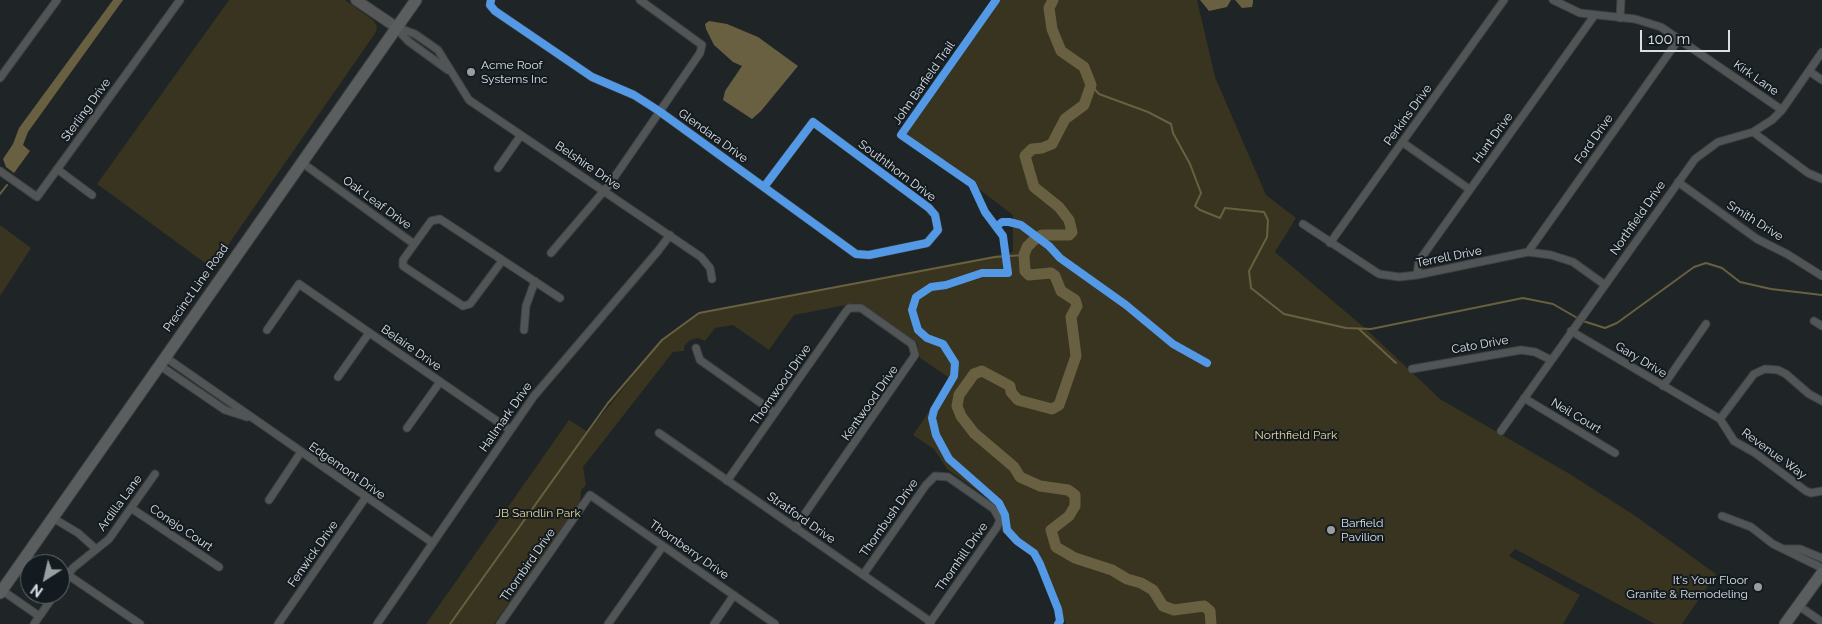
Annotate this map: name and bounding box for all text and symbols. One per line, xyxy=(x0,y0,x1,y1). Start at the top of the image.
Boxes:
scale bar xyxy=(1642,20,1732,52)
text: 100 m xyxy=(1648,30,1690,48)
street label: John Barfield Trail xyxy=(890,39,958,127)
street label: Kirk Lane xyxy=(1731,57,1781,99)
place label: Acme Roof Systems Inc xyxy=(481,58,548,86)
marker: Acme Roof Systems Inc xyxy=(465,66,477,78)
street label: Sterling Drive xyxy=(58,76,114,144)
street label: Perkins Drive xyxy=(1381,82,1435,148)
street label: Glendara Drive xyxy=(675,106,751,166)
street label: Hunt Drive xyxy=(1470,110,1516,166)
street label: Ford Drive xyxy=(1572,112,1616,166)
street label: Souththorn Drive xyxy=(855,137,939,205)
street label: Belshire Drive xyxy=(552,139,624,193)
street label: Oak Leaf Drive xyxy=(340,173,414,233)
street label: Northfield Drive xyxy=(1607,178,1669,258)
street label: Smith Drive xyxy=(1724,198,1786,244)
street label: Precinct Line Road xyxy=(160,241,232,335)
street label: Terrell Drive xyxy=(1415,244,1483,270)
street label: Belaire Drive xyxy=(378,322,444,374)
street label: Cato Drive xyxy=(1450,333,1510,357)
street label: Gary Drive xyxy=(1613,339,1669,381)
street label: Thornwood Drive xyxy=(748,342,814,428)
street label: Kentwood Drive xyxy=(839,363,901,443)
street label: Hallmark Drive xyxy=(477,379,535,455)
street label: Neil Court xyxy=(1548,395,1604,437)
street label: Revenue Way xyxy=(1739,426,1809,482)
park label: Northfield Park xyxy=(1255,428,1337,442)
street label: Edgemont Drive xyxy=(306,439,388,503)
street label: Ardilla Lane xyxy=(95,472,145,534)
street label: Thornbush Drive xyxy=(857,476,921,560)
street label: Stratford Drive xyxy=(764,489,838,547)
street label: Conejo Court xyxy=(147,502,215,554)
park label: JB Sandlin Park xyxy=(495,506,581,520)
place label: Barfield Pavilion xyxy=(1341,516,1384,544)
street label: Thornberry Drive xyxy=(646,517,732,583)
street label: Fenwick Drive xyxy=(285,518,341,590)
street label: Thornhill Drive xyxy=(933,520,991,594)
marker: Barfield Pavilion xyxy=(1325,524,1337,536)
street label: Thornbird Drive xyxy=(497,526,559,604)
north arrow xyxy=(20,554,70,604)
place label: It's Your Floor Granite & Remodeling xyxy=(1626,573,1748,601)
text: N xyxy=(28,581,46,600)
marker: It's Your Floor Granite & Remodeling xyxy=(1752,581,1764,593)

